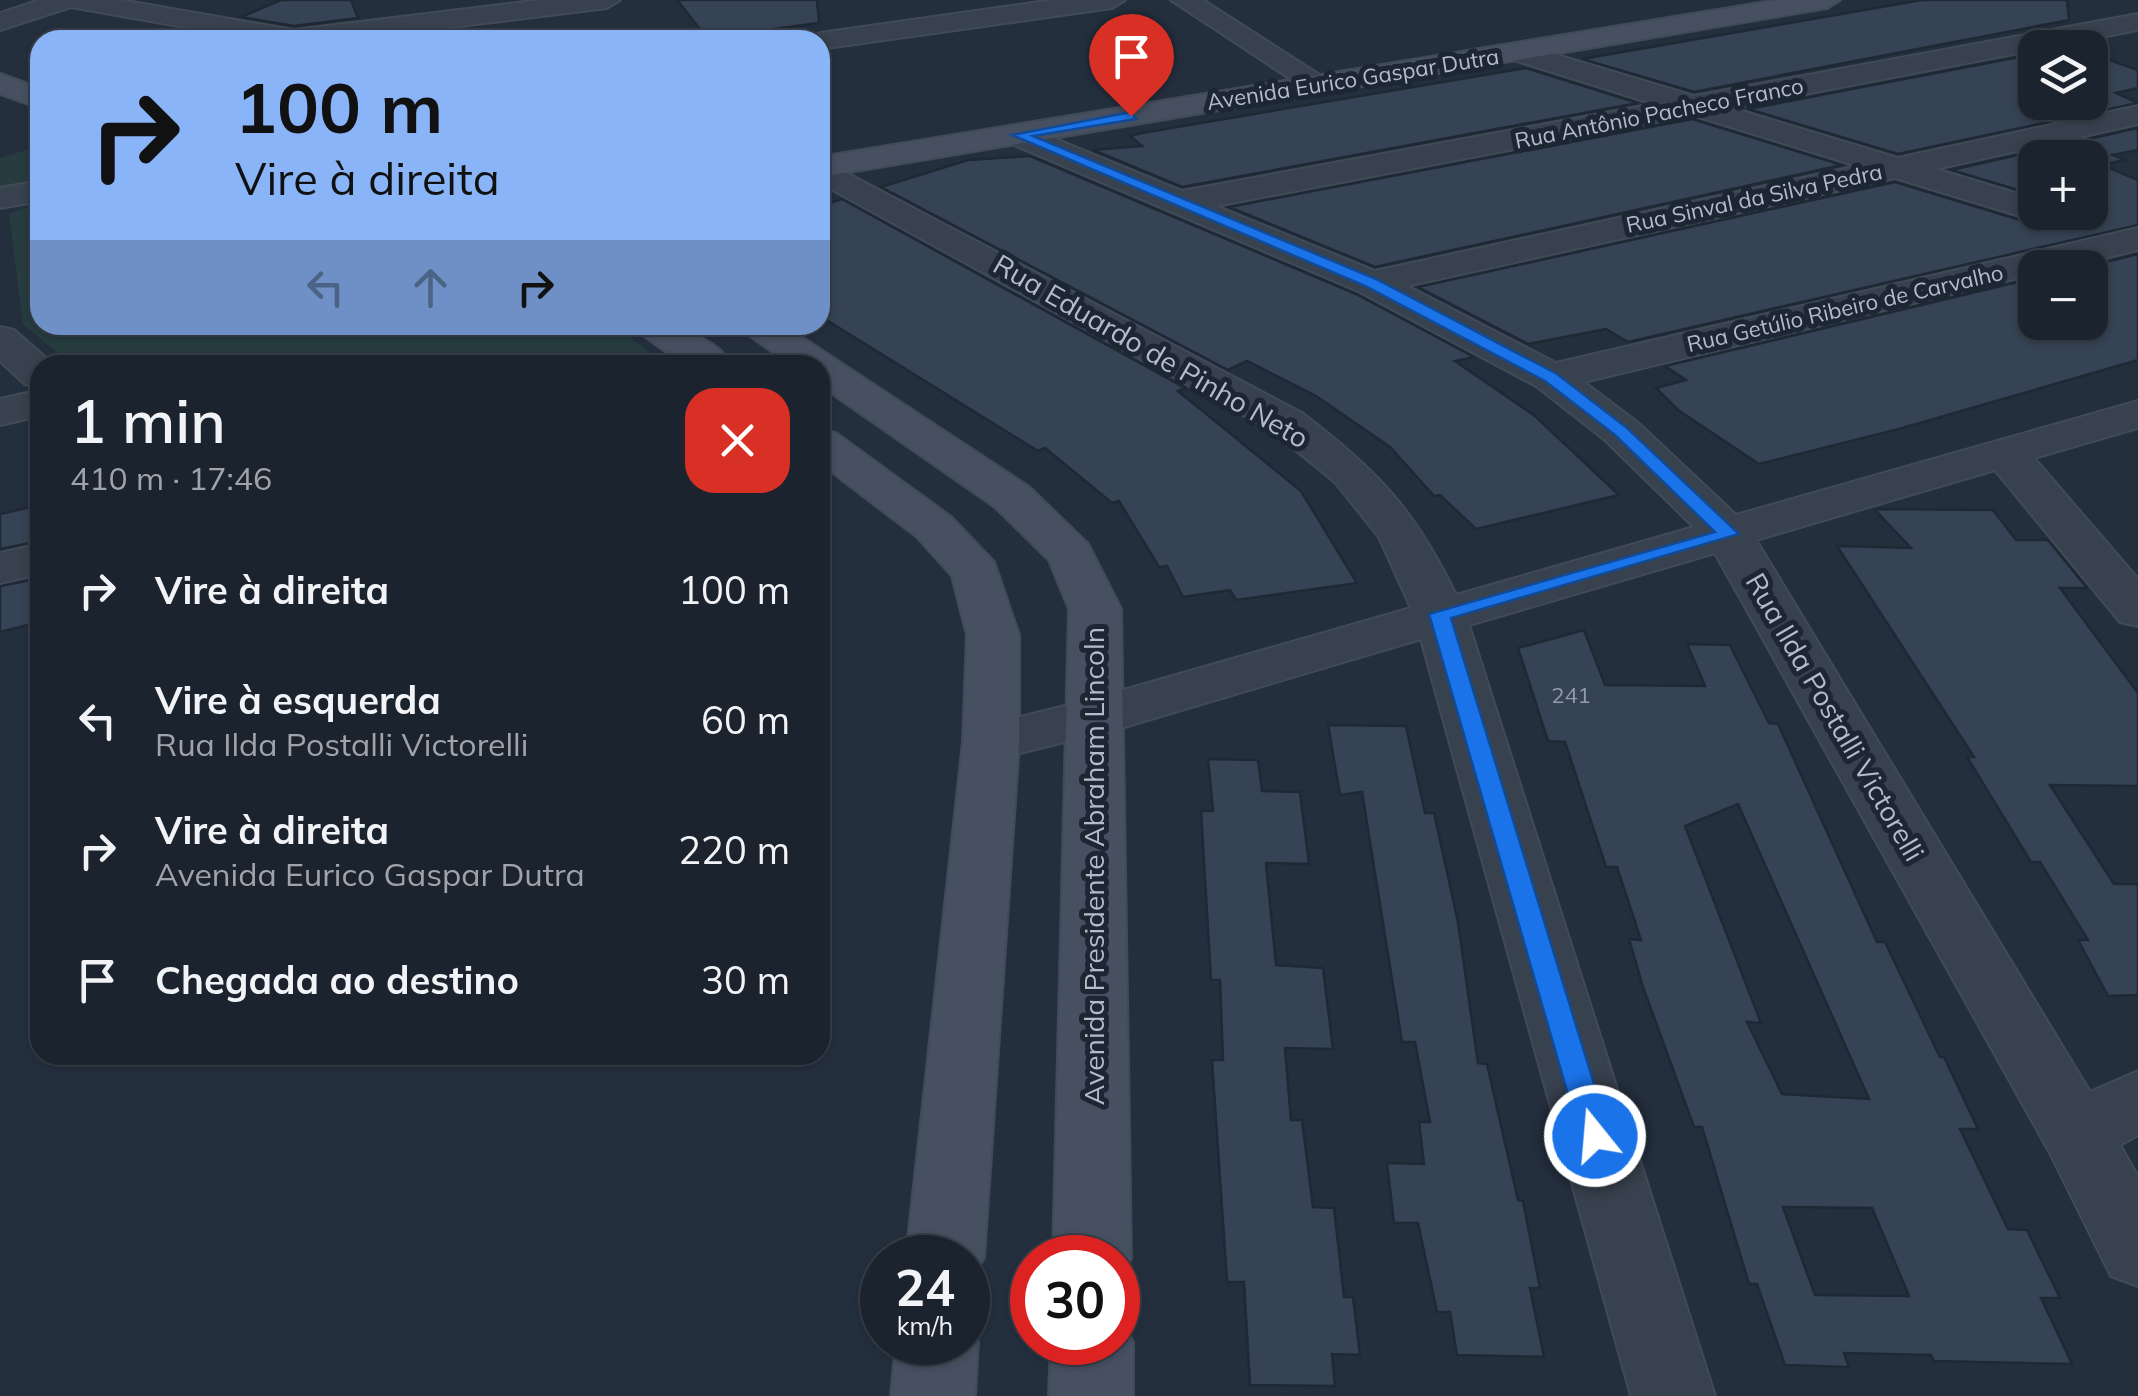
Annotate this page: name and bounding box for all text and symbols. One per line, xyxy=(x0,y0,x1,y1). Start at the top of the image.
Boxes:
pin xyxy=(1089,14,1174,117)
icon: arrive xyxy=(1104,29,1159,84)
map controls xyxy=(2018,30,2108,340)
button: layers xyxy=(2018,30,2108,120)
street label: Avenida Eurico Gaspar Dutra xyxy=(1205,42,1501,116)
text: 100 m xyxy=(235,63,443,151)
icon: right xyxy=(70,70,200,200)
street label: Rua Antônio Pacheco Franco xyxy=(1512,71,1806,155)
button: + xyxy=(2018,140,2108,230)
text: Vire à direita xyxy=(235,150,500,206)
street label: Rua Sinval da Silva Pedra xyxy=(1623,157,1885,239)
street label: Rua Eduardo de Pinho Neto xyxy=(987,246,1315,455)
button: − xyxy=(2018,250,2108,340)
street label: Rua Getúlio Ribeiro de Carvalho xyxy=(1684,258,2006,358)
icon: left xyxy=(298,260,353,315)
icon: ahead xyxy=(403,260,458,315)
icon: right xyxy=(508,260,563,315)
text: 1 min xyxy=(70,383,226,458)
button: close xyxy=(685,388,790,493)
text: 410 m · 17:46 xyxy=(70,458,272,498)
icon: right xyxy=(70,563,125,618)
text: Vire à direita xyxy=(155,566,389,614)
text: 100 m xyxy=(678,566,790,614)
street label: Rua Ilda Postalli Victorelli xyxy=(1739,567,1932,867)
street label: Avenida Presidente Abraham Lincoln xyxy=(1076,627,1111,1105)
text: Vire à esquerda xyxy=(155,676,441,724)
house number: 241 xyxy=(1551,681,1591,709)
icon: left xyxy=(70,693,125,748)
text: 60 m xyxy=(701,696,790,744)
text: Rua Ilda Postalli Victorelli xyxy=(155,724,528,764)
text: Vire à direita xyxy=(155,806,389,854)
icon: right xyxy=(70,823,125,878)
text: 220 m xyxy=(678,826,790,874)
text: Avenida Eurico Gaspar Dutra xyxy=(155,854,585,894)
icon: arrive xyxy=(70,953,125,1008)
text: Chegada ao destino xyxy=(155,956,519,1004)
text: 30 m xyxy=(701,956,790,1004)
position arrow xyxy=(1543,1084,1647,1188)
speed limit sign: 30 xyxy=(1010,1235,1140,1365)
text: 24 xyxy=(895,1256,955,1319)
text: km/h xyxy=(897,1310,953,1341)

